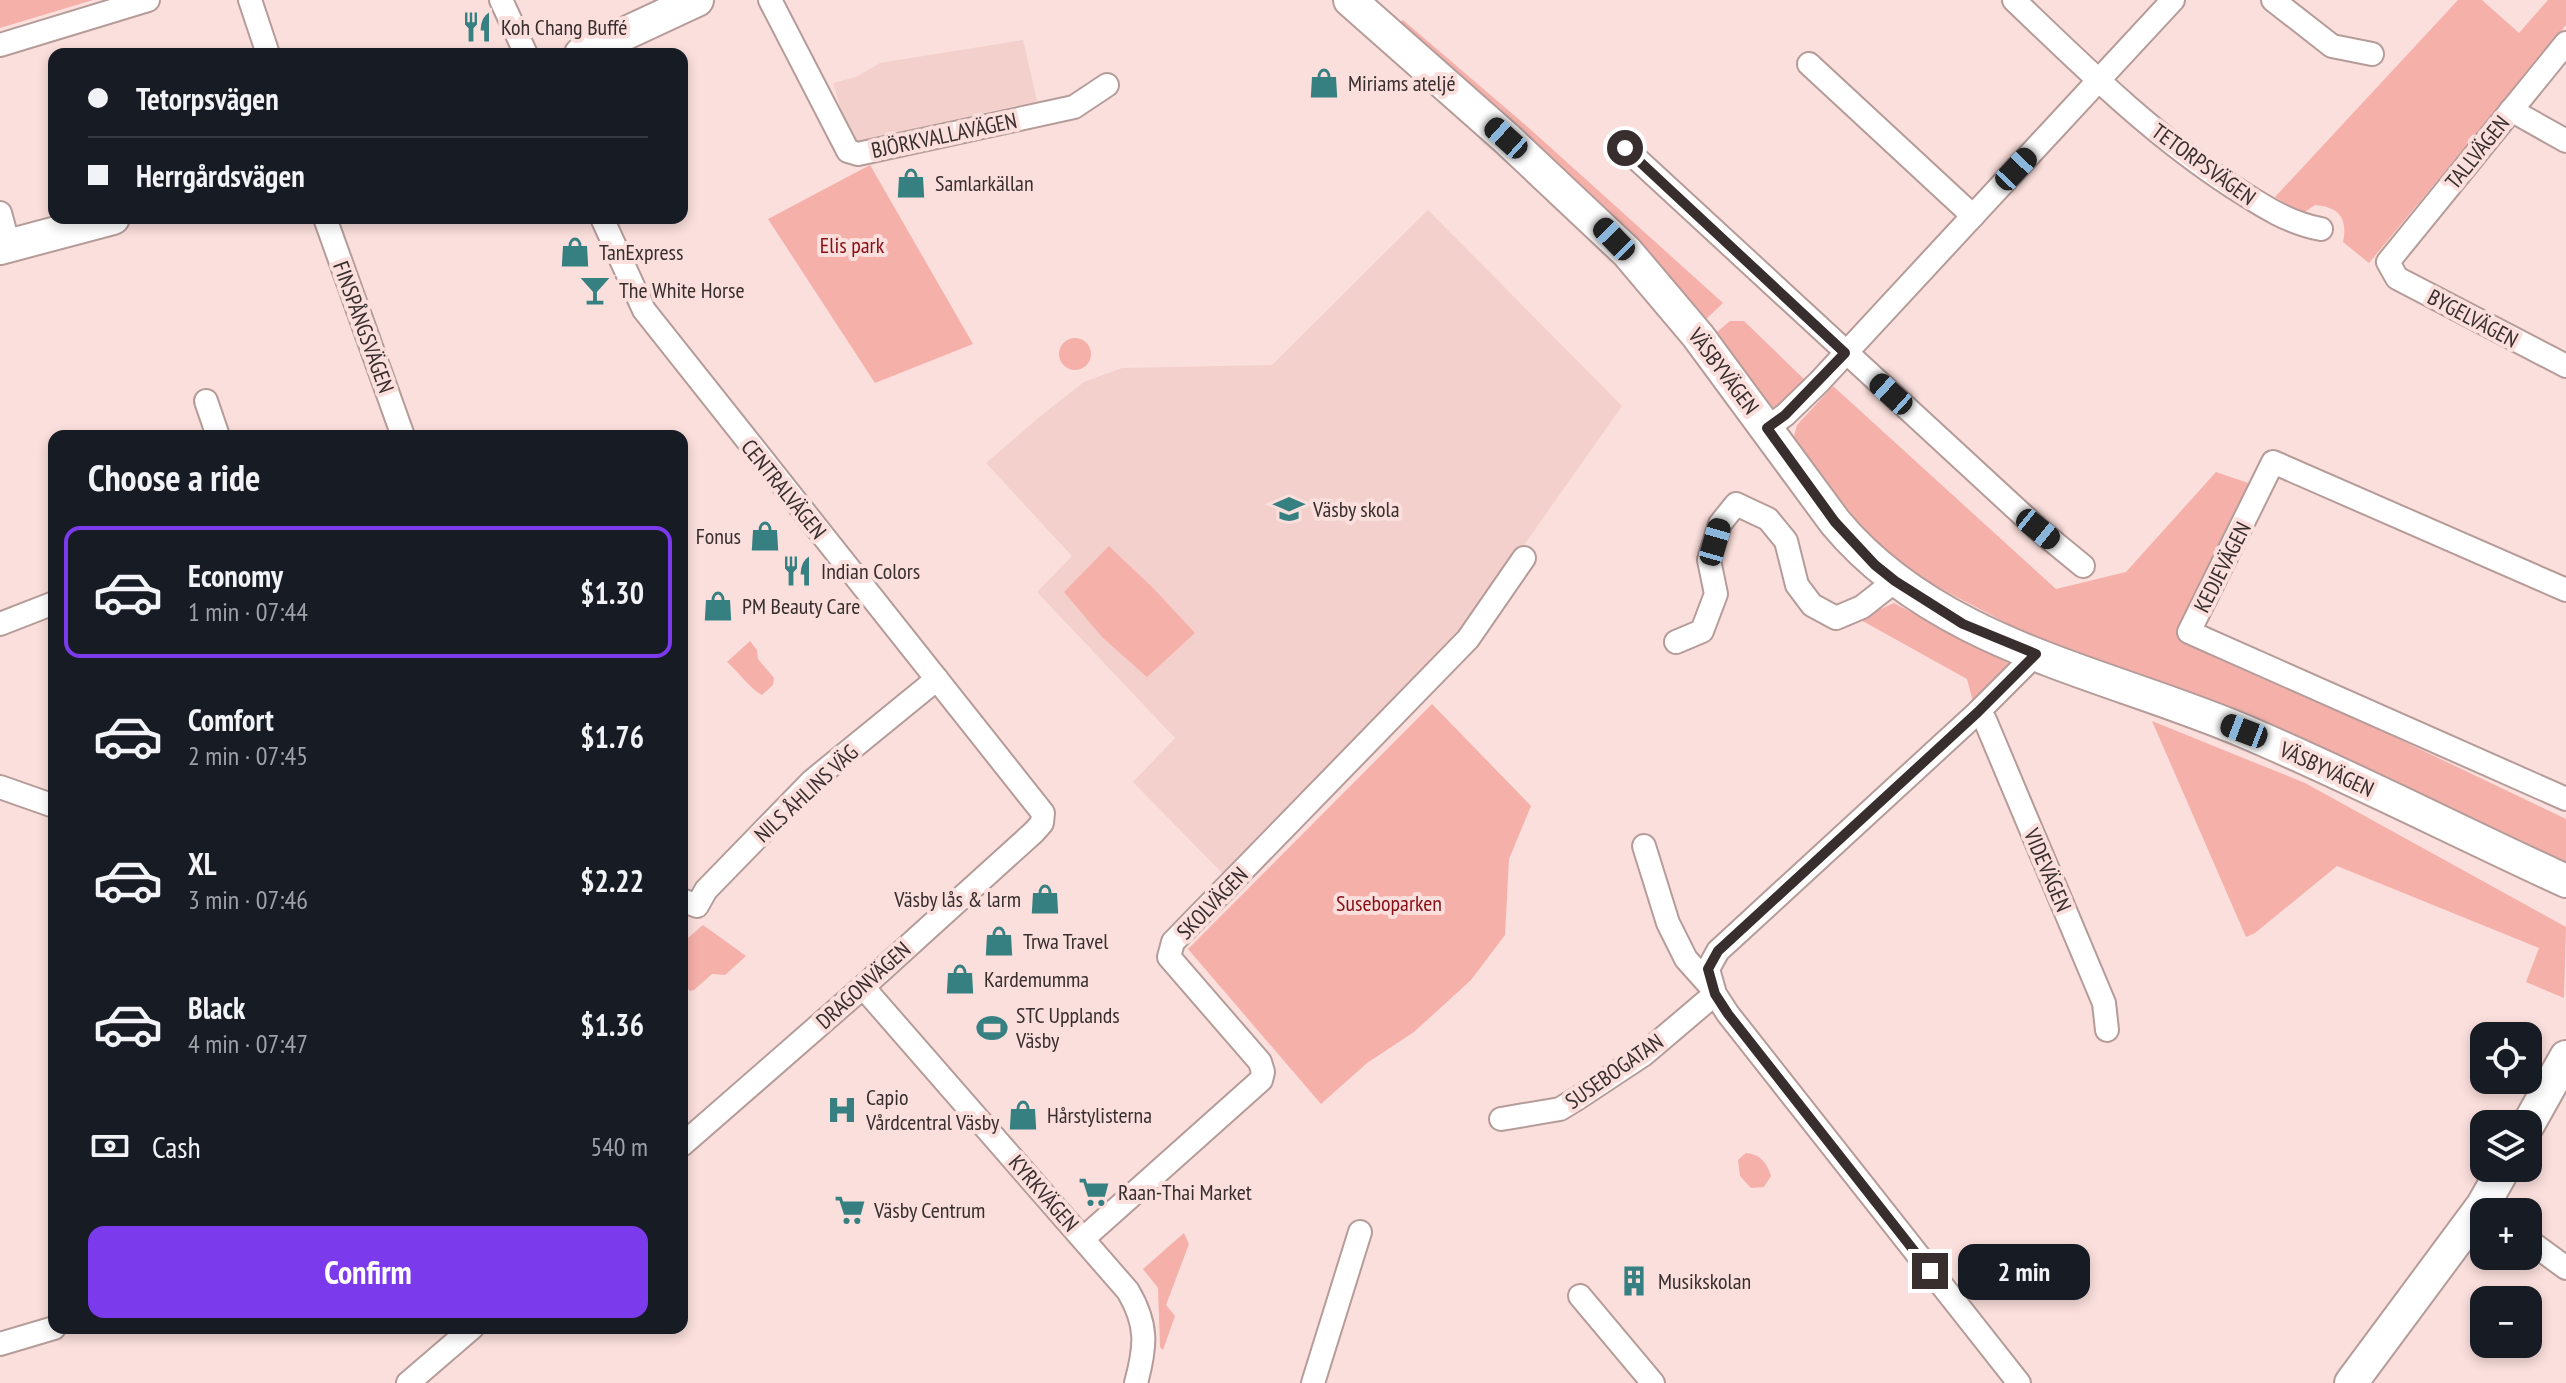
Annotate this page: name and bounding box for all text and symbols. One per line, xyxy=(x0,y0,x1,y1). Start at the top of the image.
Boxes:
restaurant icon: Koh Chang Buffé xyxy=(460,10,494,44)
place label: Koh Chang Buffé xyxy=(501,13,627,41)
shop icon: Miriams ateljé xyxy=(1307,66,1341,100)
place label: Miriams ateljé xyxy=(1348,69,1456,97)
text: Tetorpsvägen xyxy=(136,79,279,118)
street label: BJÖRKVALLAVÄGEN xyxy=(869,106,1019,164)
street label: TALLVÄGEN xyxy=(2439,109,2515,195)
car xyxy=(1480,113,1532,163)
street label: TETORPSVÄGEN xyxy=(2147,117,2261,211)
route start xyxy=(1607,130,1643,166)
car xyxy=(1991,143,2041,195)
text: Herrgårdsvägen xyxy=(136,156,305,195)
shop icon: Samlarkällan xyxy=(894,166,928,200)
place label: Samlarkällan xyxy=(935,169,1034,197)
car xyxy=(1589,213,1639,265)
park label: Elis park xyxy=(820,231,885,259)
shop icon: TanExpress xyxy=(558,235,592,269)
place label: TanExpress xyxy=(599,238,683,266)
street label: FINSPÅNGSVÄGEN xyxy=(327,257,401,397)
bar icon: The White Horse xyxy=(578,273,612,307)
place label: The White Horse xyxy=(619,276,745,304)
street label: BYGELVÄGEN xyxy=(2423,283,2523,353)
street label: VÄSBYVÄGEN xyxy=(1682,322,1765,420)
car xyxy=(1865,369,1917,419)
street label: CENTRALVÄGEN xyxy=(735,433,833,545)
text: Choose a ride xyxy=(88,454,260,501)
school or university icon: Väsby skola xyxy=(1272,492,1306,526)
place label: Väsby skola xyxy=(1312,495,1399,523)
car xyxy=(2012,505,2064,553)
car xyxy=(1697,516,1733,568)
street label: KEDJEVÄGEN xyxy=(2187,517,2257,617)
shop icon: Fonus xyxy=(748,519,782,553)
place label: Fonus xyxy=(696,522,741,550)
restaurant icon: Indian Colors xyxy=(780,554,814,588)
icon: car xyxy=(92,556,164,628)
text: Economy xyxy=(188,556,283,595)
place label: Indian Colors xyxy=(821,557,920,585)
text: $1.30 xyxy=(580,573,644,612)
shop icon: PM Beauty Care xyxy=(701,589,735,623)
place label: PM Beauty Care xyxy=(742,592,860,620)
text: 1 min · 07:44 xyxy=(188,595,308,628)
icon: car xyxy=(92,700,164,772)
text: Comfort xyxy=(188,700,274,739)
car xyxy=(2217,711,2271,751)
text: $1.76 xyxy=(580,717,644,756)
street label: VÄSBYVÄGEN xyxy=(2275,735,2379,803)
street label: NILS ÅHLINS VÄG xyxy=(748,738,864,848)
text: 2 min · 07:45 xyxy=(188,739,308,772)
street label: VIDEVÄGEN xyxy=(2018,823,2078,916)
icon: car xyxy=(92,844,164,916)
text: XL xyxy=(188,844,217,883)
text: $2.22 xyxy=(580,861,644,900)
street label: SKOLVÄGEN xyxy=(1170,861,1254,945)
shop icon: Väsby lås & larm xyxy=(1028,882,1062,916)
text: 3 min · 07:46 xyxy=(188,883,308,916)
place label: Väsby lås & larm xyxy=(893,885,1021,913)
park label: Suseboparken xyxy=(1336,889,1442,917)
shop icon: Trwa Travel xyxy=(982,924,1016,958)
place label: Trwa Travel xyxy=(1023,927,1109,955)
street label: DRAGONVÄGEN xyxy=(810,935,916,1035)
shop icon: Kardemumma xyxy=(943,962,977,996)
place label: Kardemumma xyxy=(984,965,1089,993)
icon: car xyxy=(92,988,164,1060)
text: Black xyxy=(188,988,245,1027)
place label: STC Upplands Väsby xyxy=(1015,1001,1120,1054)
text: $1.36 xyxy=(580,1005,644,1044)
sports icon: STC Upplands Väsby xyxy=(975,1011,1009,1045)
map controls xyxy=(2470,1022,2542,1358)
button: locate xyxy=(2470,1022,2542,1094)
text: 4 min · 07:47 xyxy=(188,1027,308,1060)
street label: SUSEBOGATAN xyxy=(1560,1027,1668,1115)
place label: Capio Vårdcentral Väsby xyxy=(865,1083,1000,1136)
hospital icon: Capio Vårdcentral Väsby xyxy=(825,1093,859,1127)
shop icon: Hårstylisterna xyxy=(1006,1098,1040,1132)
place label: Hårstylisterna xyxy=(1047,1101,1152,1129)
button: layers xyxy=(2470,1110,2542,1182)
icon: cash xyxy=(88,1124,132,1168)
text: Cash xyxy=(152,1127,201,1166)
text: 540 m xyxy=(590,1130,648,1163)
street label: KYRKVÄGEN xyxy=(1003,1149,1085,1237)
supermarket icon: Raan-Thai Market xyxy=(1077,1175,1111,1209)
place label: Raan-Thai Market xyxy=(1118,1178,1252,1206)
supermarket icon: Väsby Centrum xyxy=(833,1193,867,1227)
place label: Väsby Centrum xyxy=(873,1196,985,1224)
button: + xyxy=(2470,1198,2542,1270)
button: Confirm xyxy=(88,1226,648,1318)
callout: 2 min xyxy=(1958,1243,2090,1299)
route end xyxy=(1912,1253,1948,1289)
text: 2 min xyxy=(1998,1255,2050,1288)
building icon: Musikskolan xyxy=(1617,1264,1651,1298)
place label: Musikskolan xyxy=(1658,1267,1751,1295)
button: − xyxy=(2470,1286,2542,1358)

